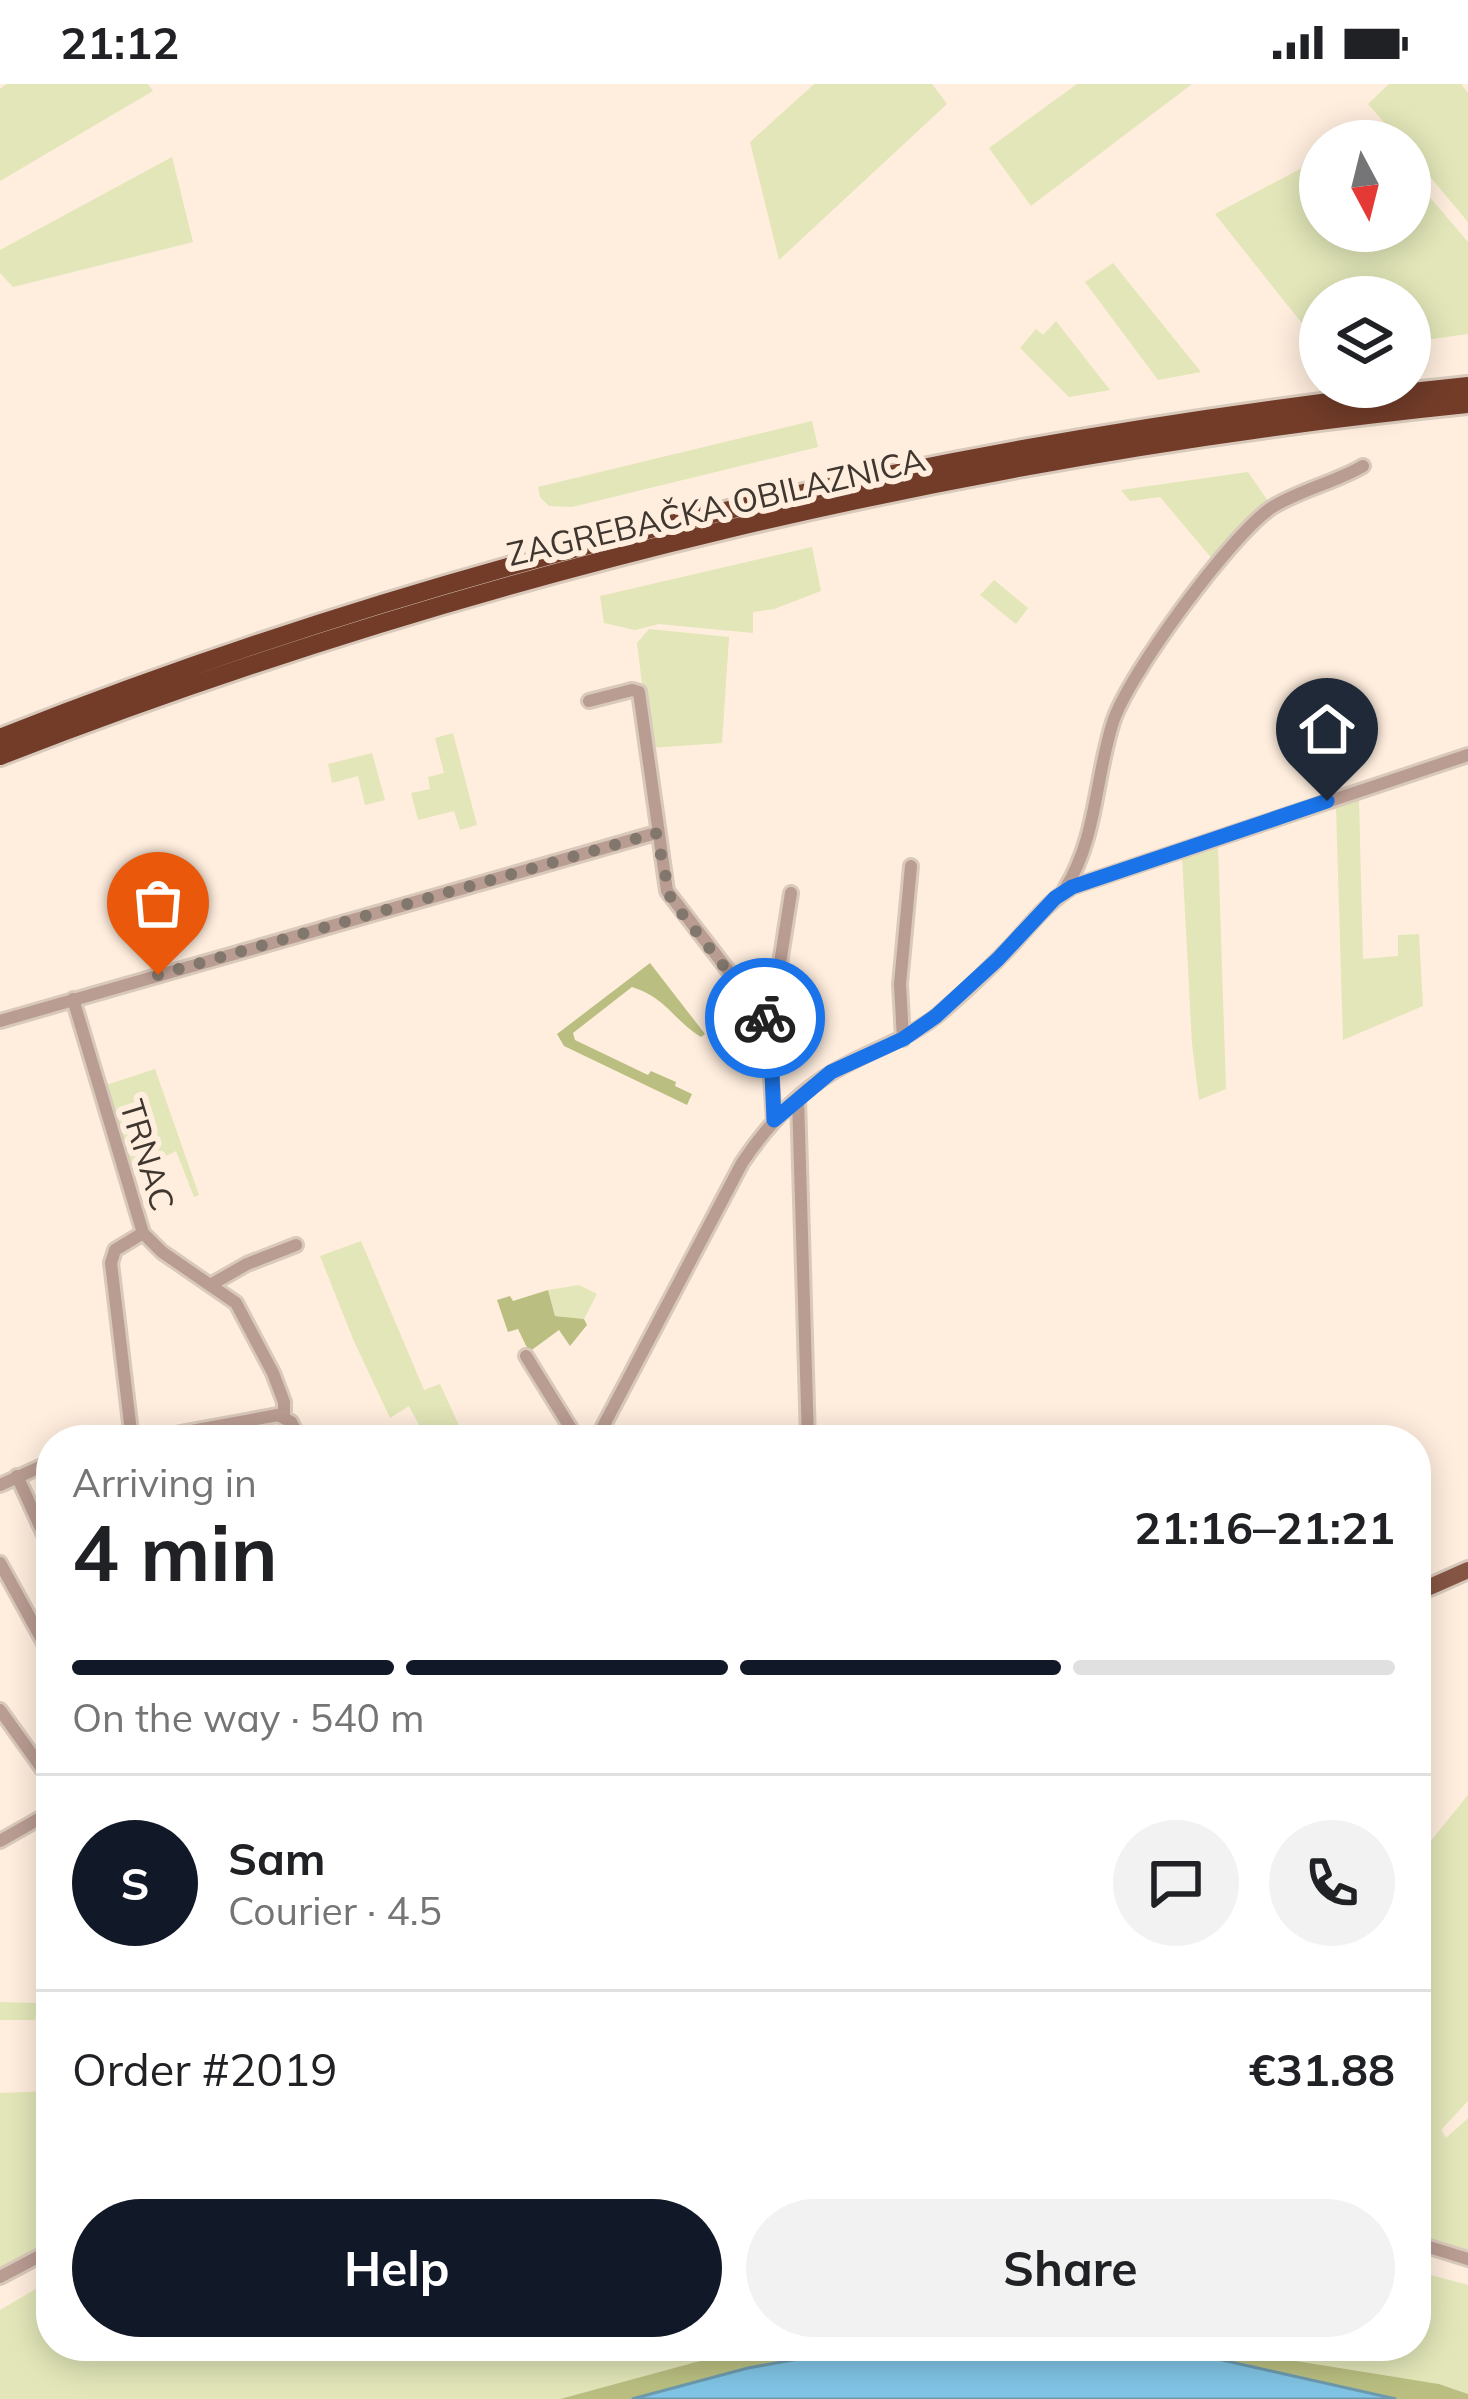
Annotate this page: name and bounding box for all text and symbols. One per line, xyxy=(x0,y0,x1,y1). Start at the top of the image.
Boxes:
text: 21:12 xyxy=(60,14,179,70)
north arrow xyxy=(1299,120,1431,252)
map controls xyxy=(1299,120,1431,408)
button: layers xyxy=(1299,276,1431,408)
street label: ZAGREBAČKA OBILAZNICA xyxy=(503,438,929,574)
pin xyxy=(1276,678,1378,801)
icon: home xyxy=(1294,696,1360,762)
pin xyxy=(107,852,209,975)
icon: bag xyxy=(125,870,191,936)
courier xyxy=(705,958,825,1078)
icon: bike xyxy=(732,985,798,1051)
street label: TRNAC xyxy=(112,1095,184,1215)
text: Arriving in xyxy=(72,1458,257,1507)
text: 21:16–21:21 xyxy=(1134,1499,1395,1555)
text: 4 min xyxy=(72,1503,278,1601)
text: On the way · 540 m xyxy=(72,1693,424,1742)
button: chat xyxy=(1113,1820,1239,1946)
button: phone xyxy=(1269,1820,1395,1946)
text: Sam xyxy=(228,1830,325,1886)
text: S xyxy=(120,1855,150,1911)
text: Courier · 4.5 xyxy=(228,1886,442,1935)
text: Order #2019 xyxy=(72,2041,337,2097)
text: €31.88 xyxy=(1249,2041,1395,2097)
button: Help xyxy=(72,2199,722,2337)
button: Share xyxy=(746,2199,1395,2337)

